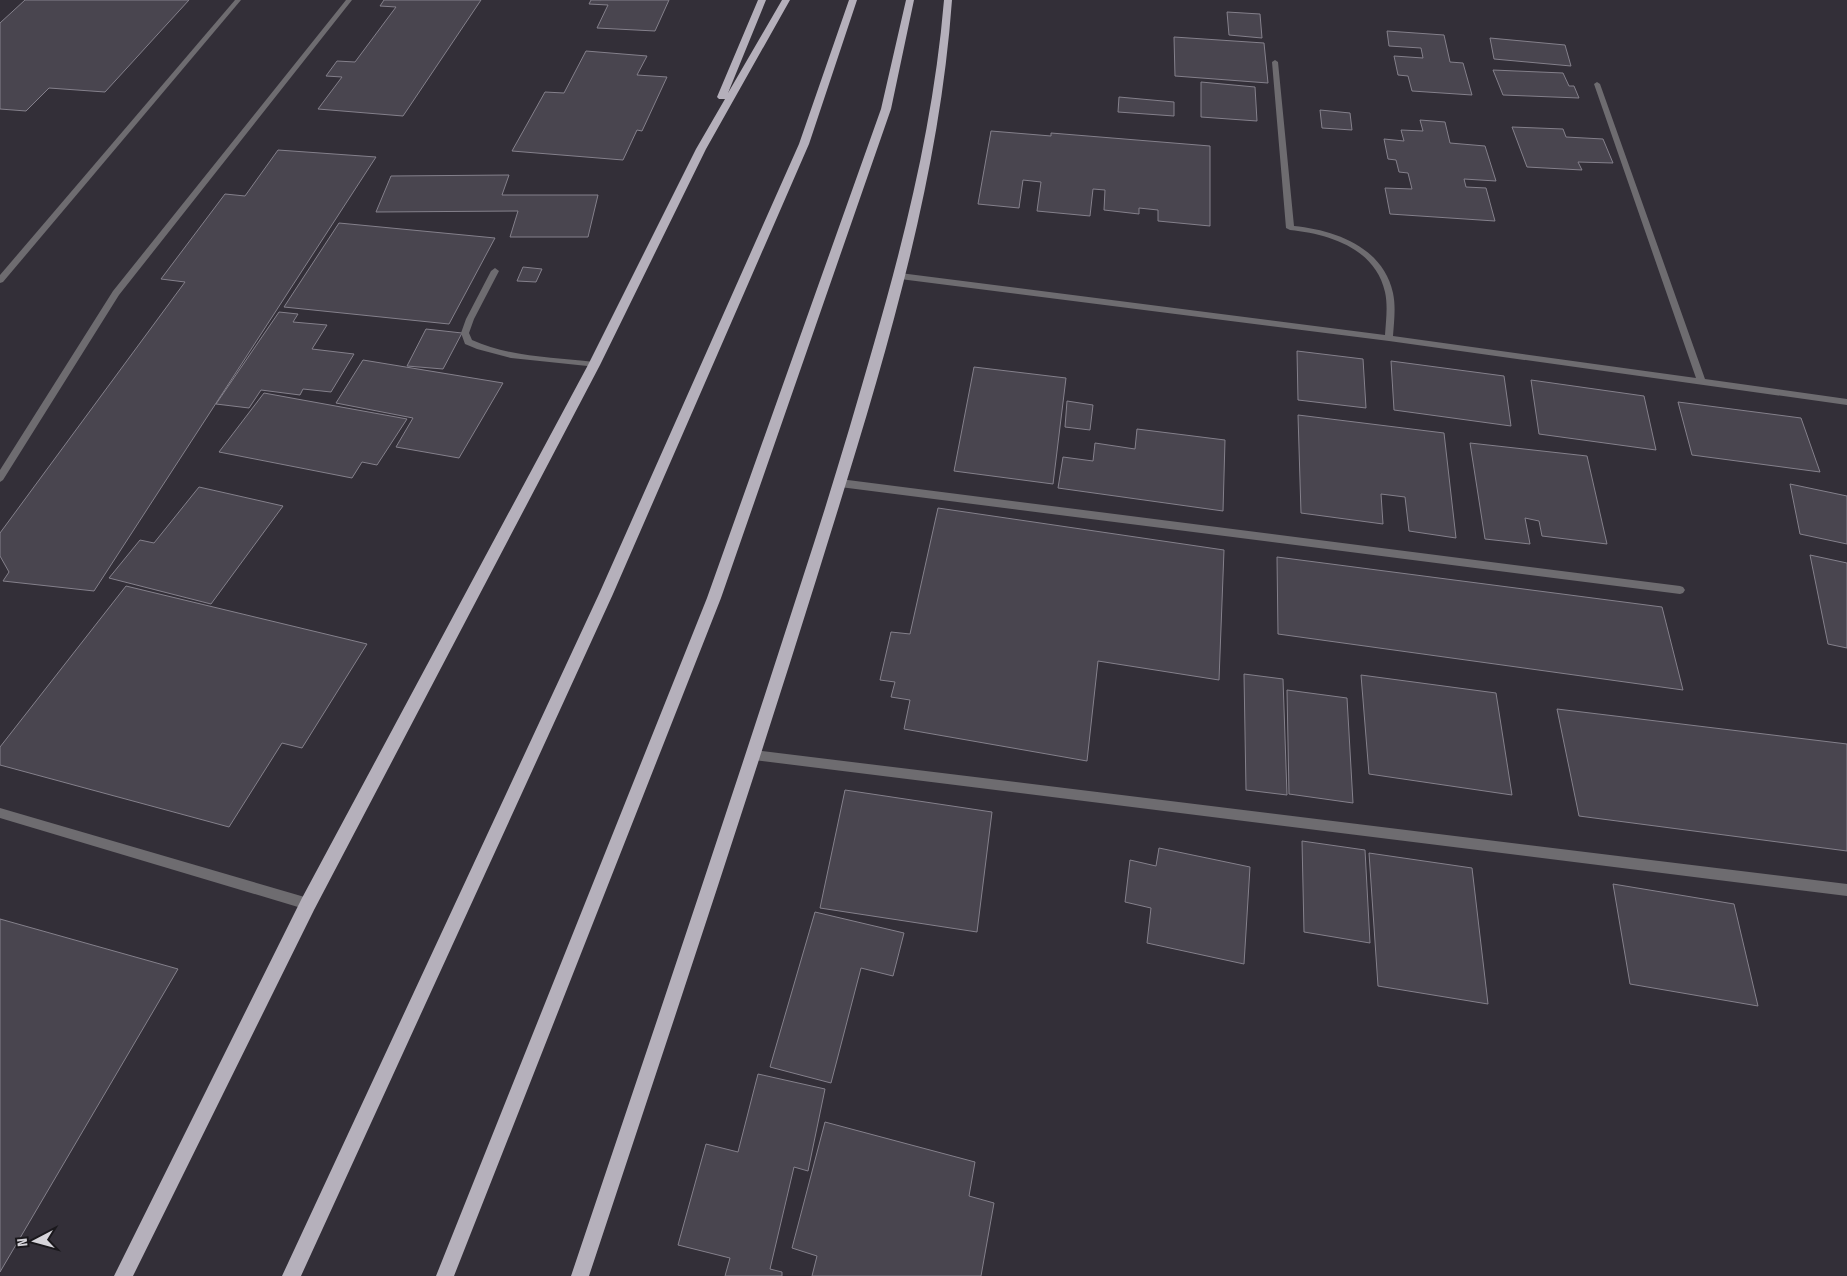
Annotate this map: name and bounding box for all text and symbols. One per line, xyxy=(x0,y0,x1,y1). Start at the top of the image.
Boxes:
north arrow xyxy=(10,1216,60,1266)
text: N xyxy=(14,1237,31,1247)

